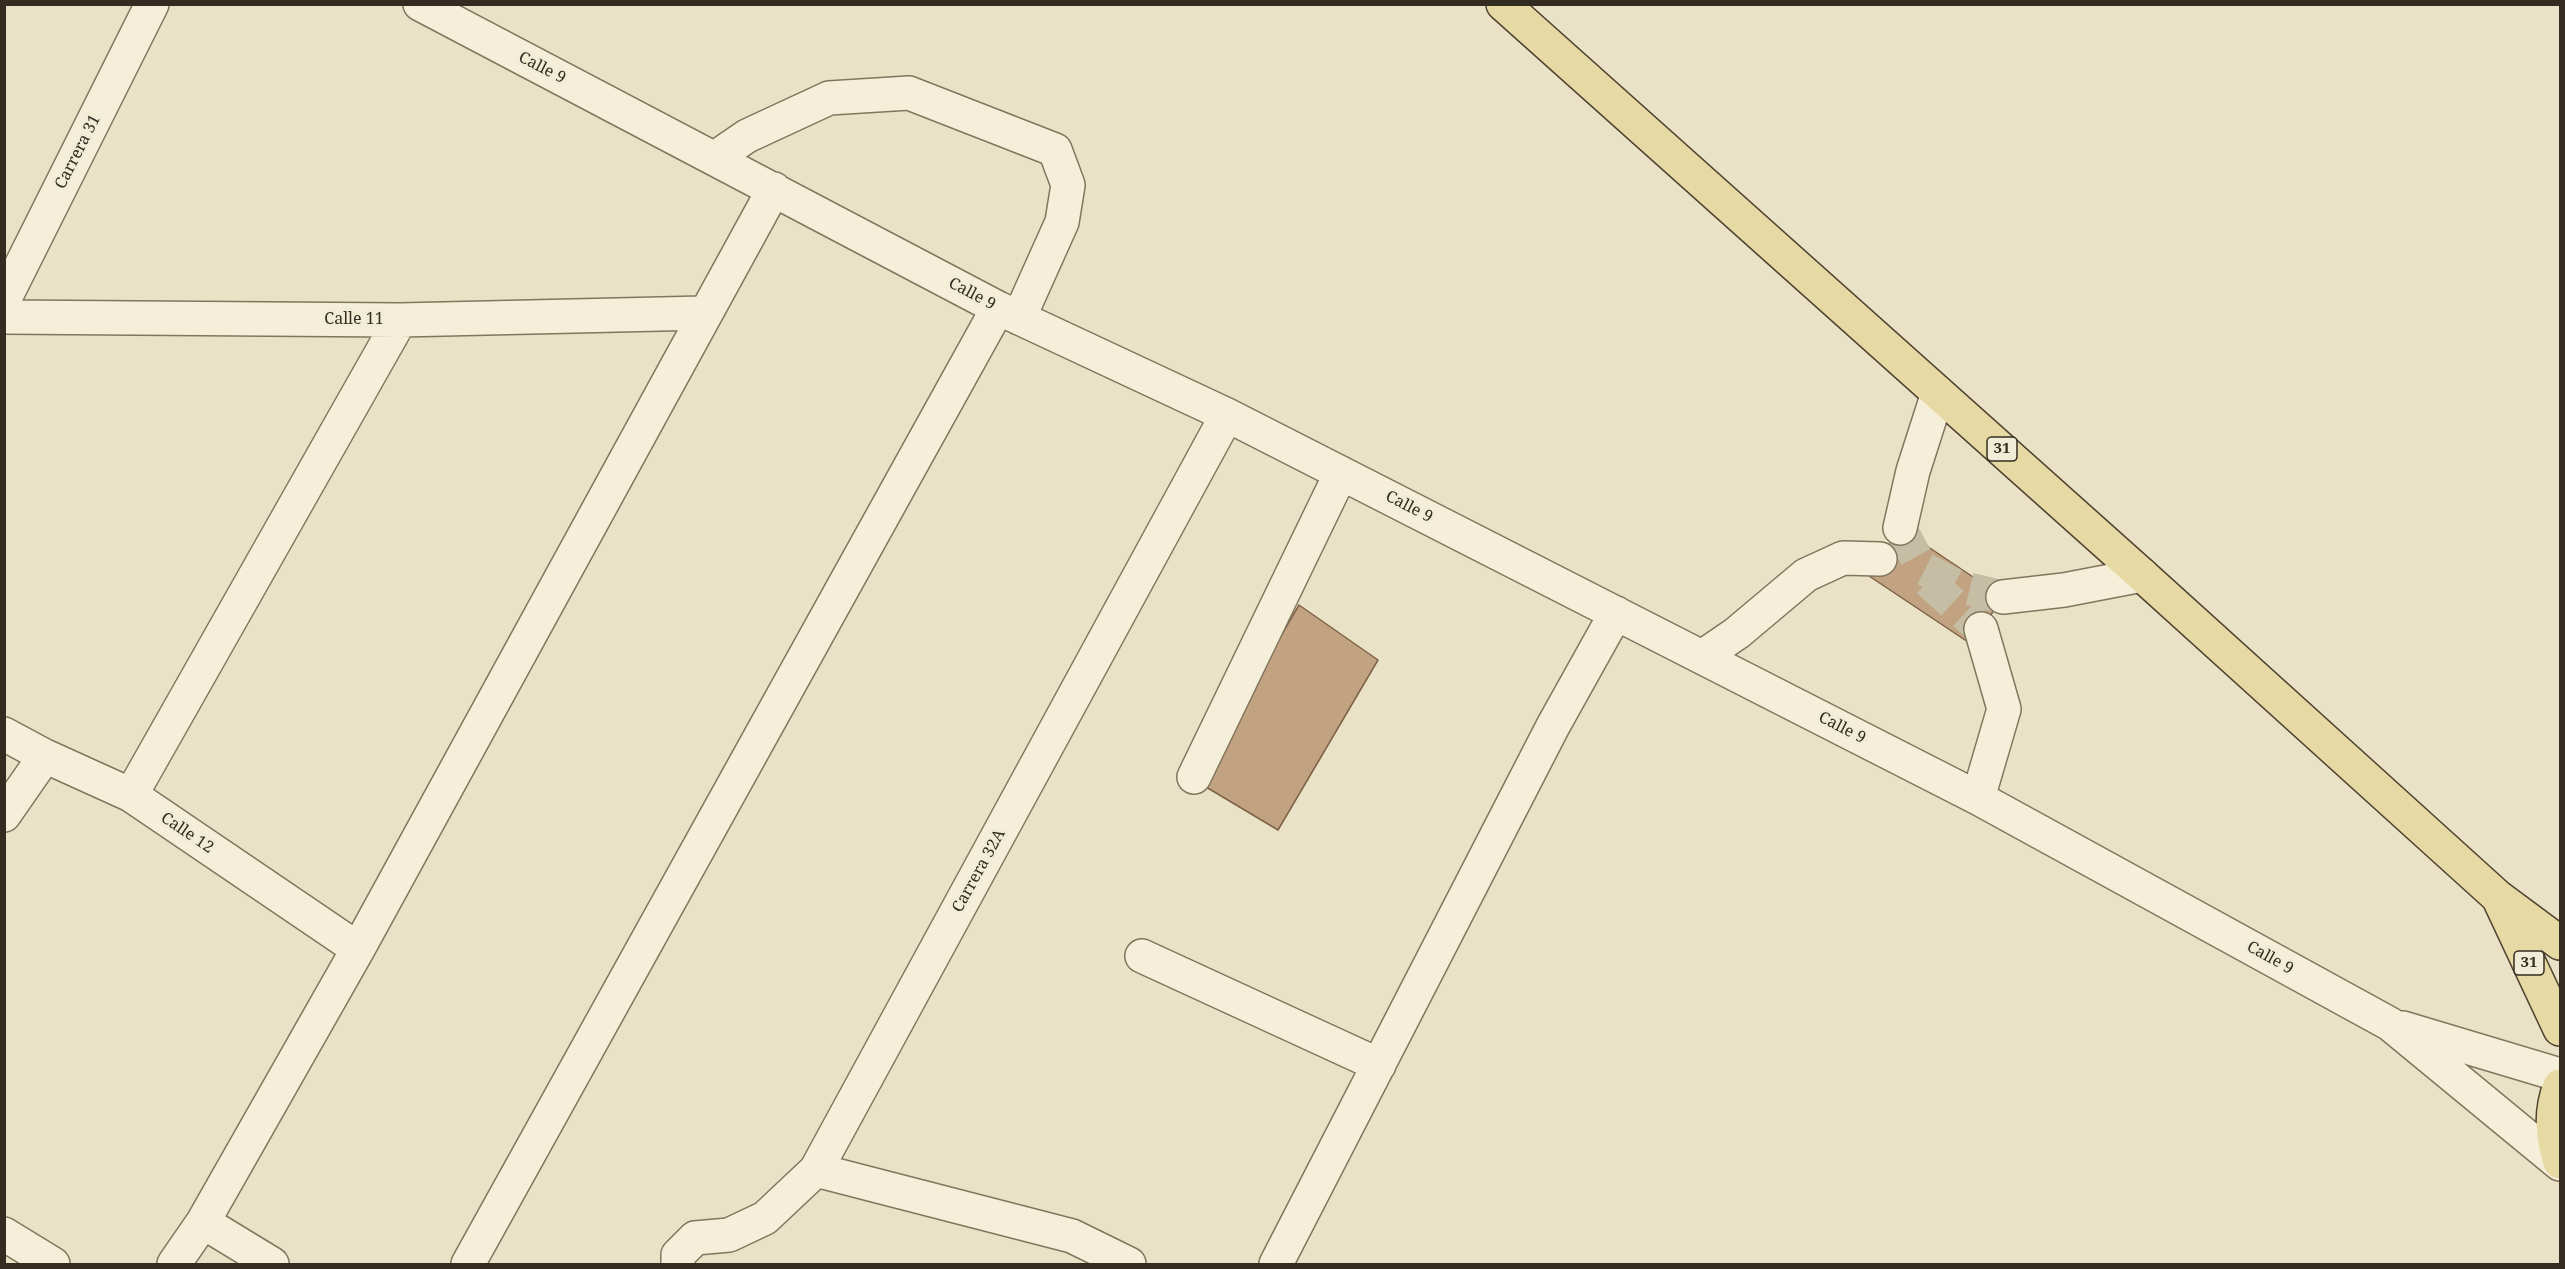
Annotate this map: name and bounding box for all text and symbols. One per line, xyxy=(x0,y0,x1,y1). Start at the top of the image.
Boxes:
street label: Calle 9 xyxy=(515,48,569,88)
street label: Carrera 31 xyxy=(51,112,105,192)
street label: Calle 9 xyxy=(945,274,999,314)
street label: Calle 11 xyxy=(324,309,384,329)
road number: 31 xyxy=(1987,437,2017,461)
street label: Calle 9 xyxy=(1382,487,1436,527)
street label: Calle 9 xyxy=(1815,708,1869,748)
street label: Calle 12 xyxy=(157,808,217,858)
street label: Carrera 32A xyxy=(948,826,1010,916)
street label: Calle 9 xyxy=(2243,937,2297,979)
road number: 31 xyxy=(2514,951,2544,975)

